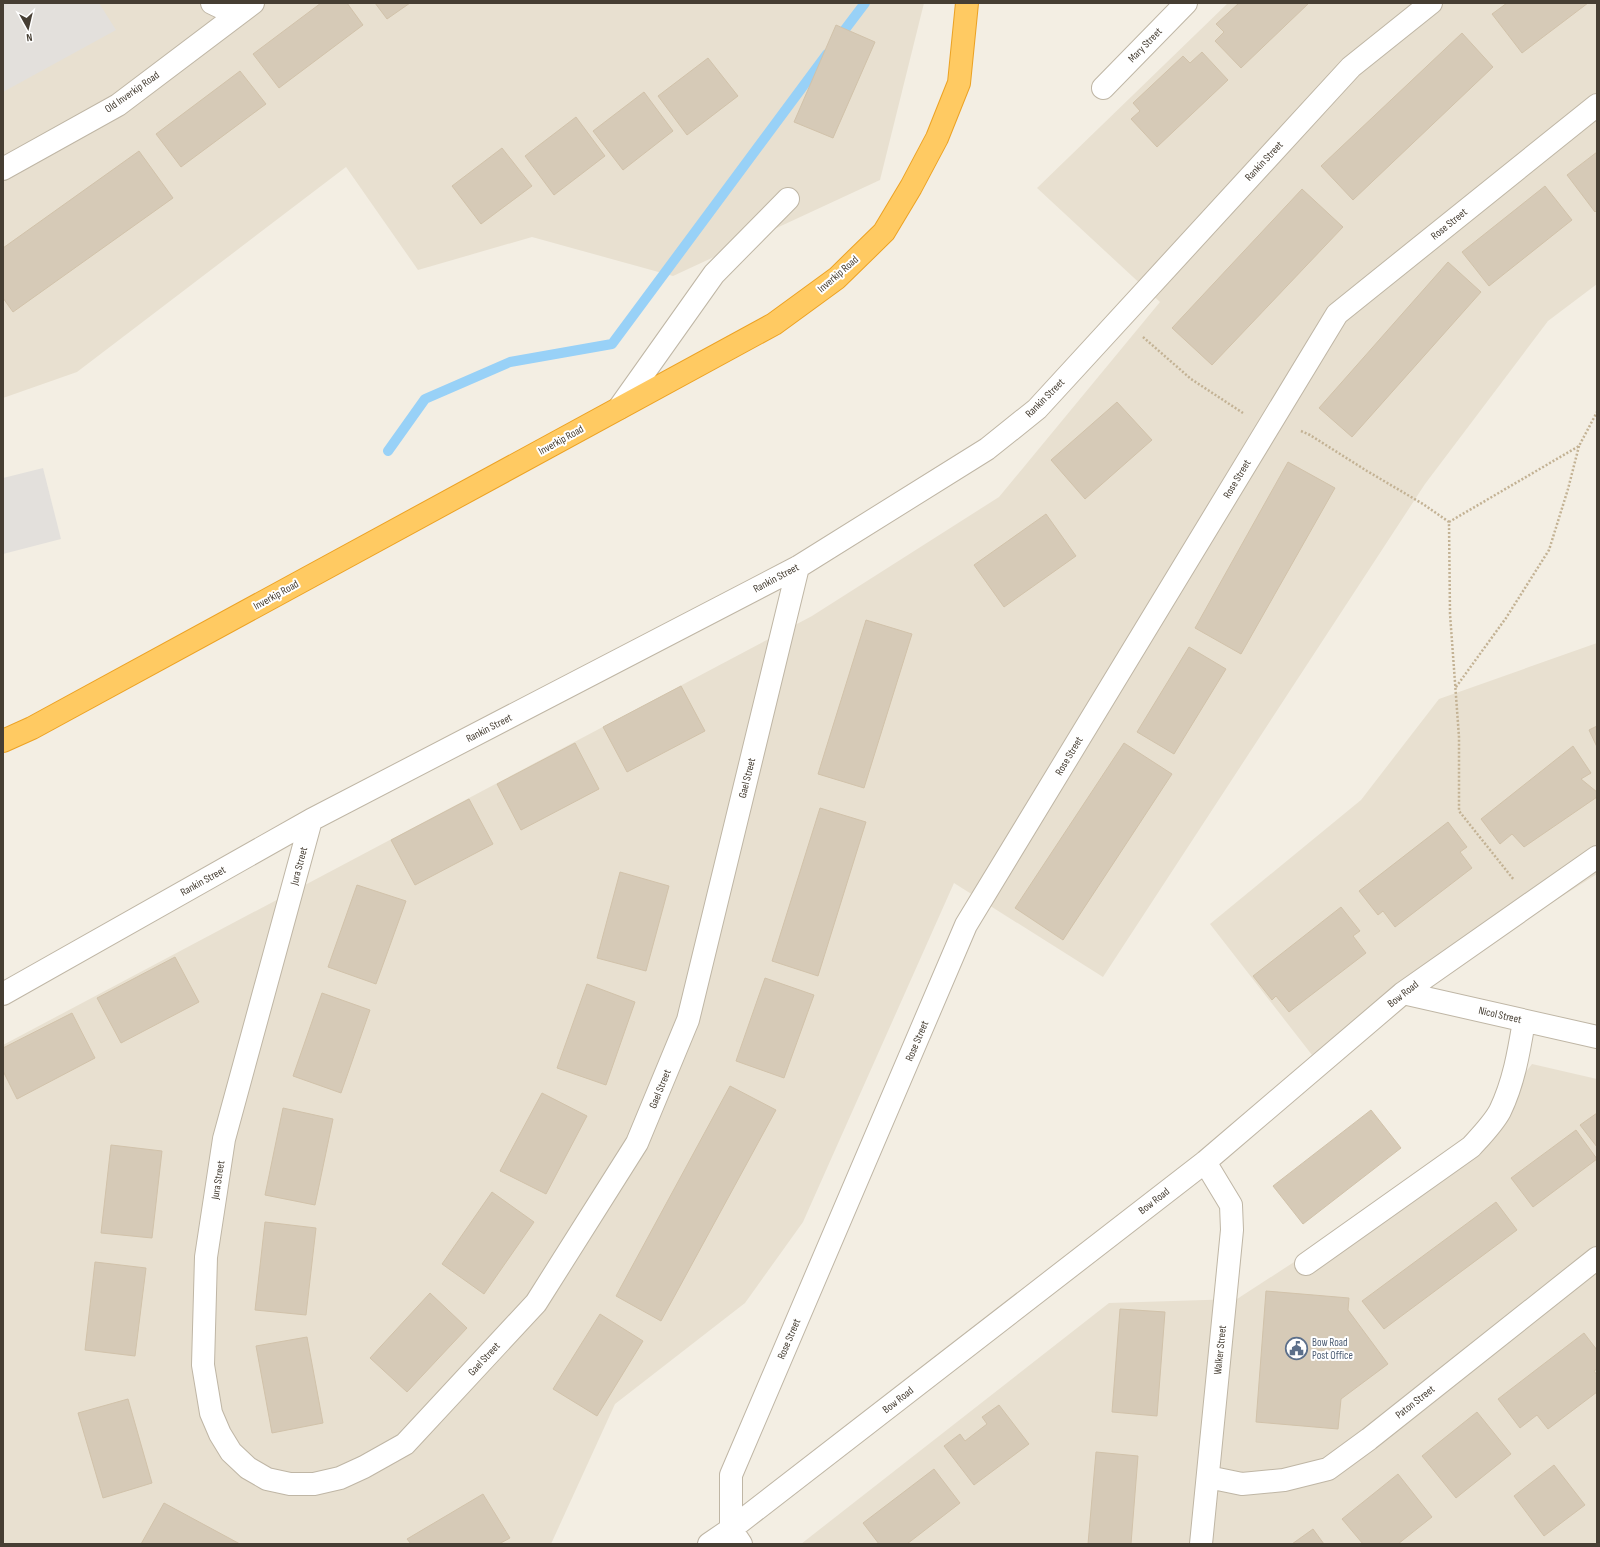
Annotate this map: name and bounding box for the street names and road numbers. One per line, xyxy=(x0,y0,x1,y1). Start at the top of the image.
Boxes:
street label: Mary Street xyxy=(1125,24,1165,65)
street label: Old Inverkip Road xyxy=(102,68,162,115)
street label: Rankin Street xyxy=(1242,138,1286,184)
street label: Rose Street xyxy=(1428,205,1470,243)
street label: Inverkip Road xyxy=(815,253,861,295)
street label: Rankin Street xyxy=(1023,375,1068,420)
street label: Inverkip Road xyxy=(536,422,586,458)
street label: Rose Street xyxy=(1220,457,1254,501)
street label: Rankin Street xyxy=(751,560,802,595)
street label: Inverkip Road xyxy=(251,577,301,613)
street label: Rankin Street xyxy=(464,711,515,745)
street label: Rose Street xyxy=(1052,734,1086,778)
street label: Gael Street xyxy=(736,756,758,800)
street label: Jura Street xyxy=(287,845,310,887)
street label: Rankin Street xyxy=(178,863,228,899)
street label: Bow Road xyxy=(1385,978,1421,1010)
street label: Nicol Street xyxy=(1477,1004,1523,1026)
street label: Rose Street xyxy=(903,1018,932,1063)
street label: Gael Street xyxy=(646,1067,674,1110)
street label: Jura Street xyxy=(208,1159,228,1201)
street label: Bow Road xyxy=(1136,1185,1172,1217)
street label: Rose Street xyxy=(775,1316,804,1361)
street label: Walker Street xyxy=(1211,1324,1229,1375)
street label: Gael Street xyxy=(465,1339,503,1378)
street label: Paton Street xyxy=(1393,1382,1438,1421)
street label: Bow Road xyxy=(880,1384,916,1416)

